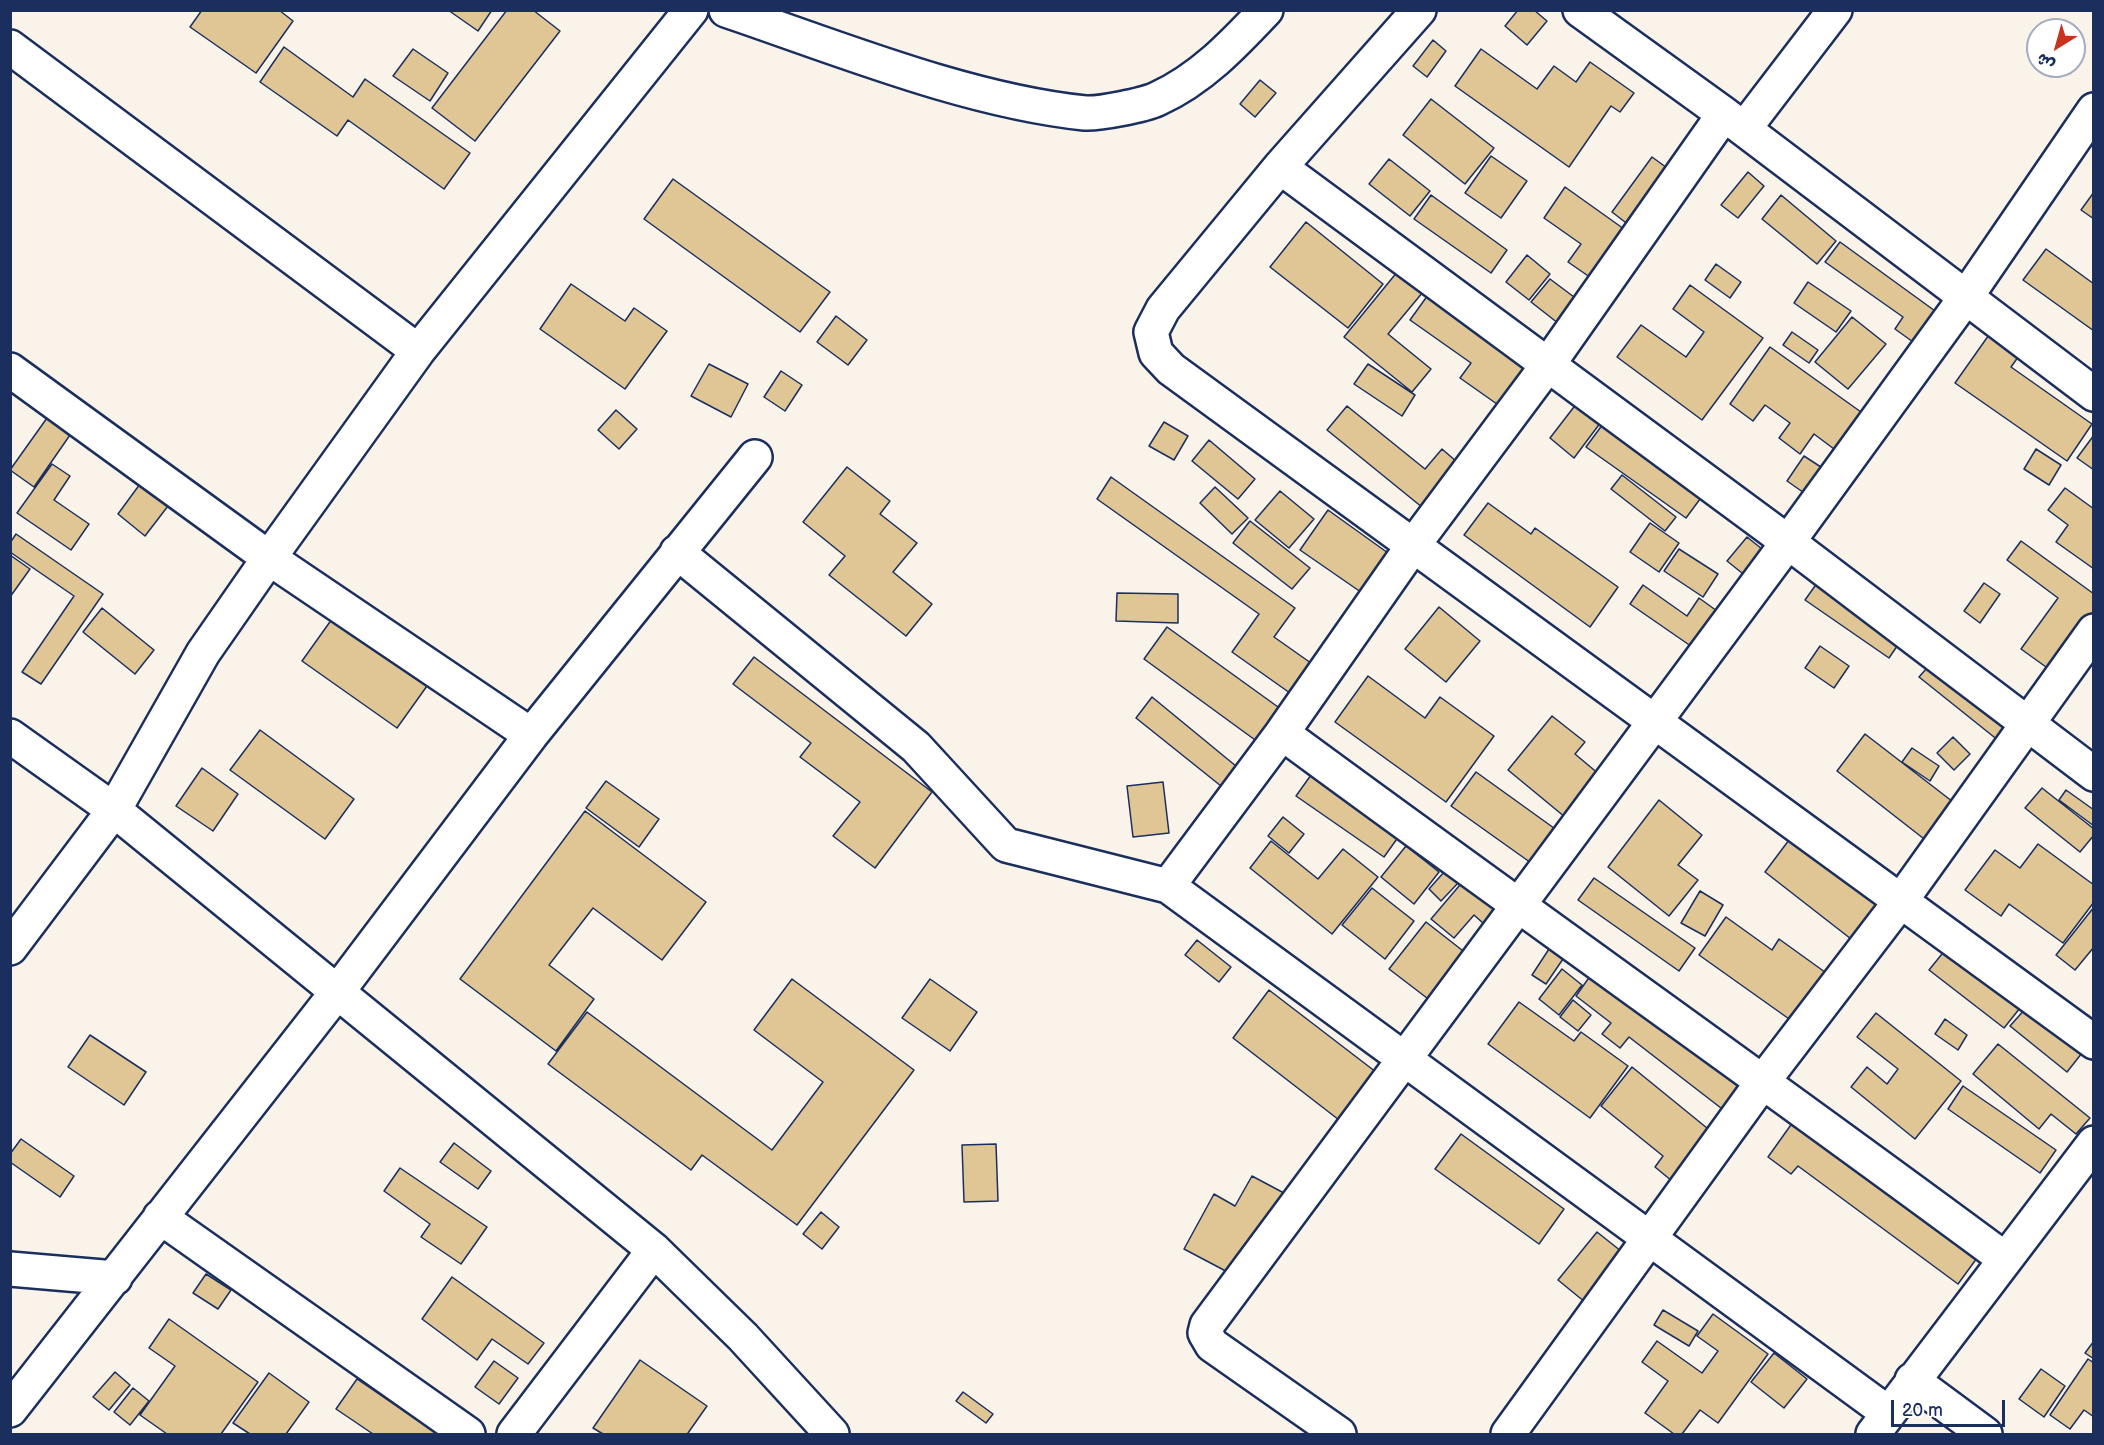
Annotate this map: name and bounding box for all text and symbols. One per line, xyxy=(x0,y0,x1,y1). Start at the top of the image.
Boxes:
north arrow xyxy=(2026,18,2086,78)
text: ش xyxy=(2033,48,2059,74)
scale bar xyxy=(1894,1388,2008,1426)
text: 20 m xyxy=(1902,1400,1943,1421)

